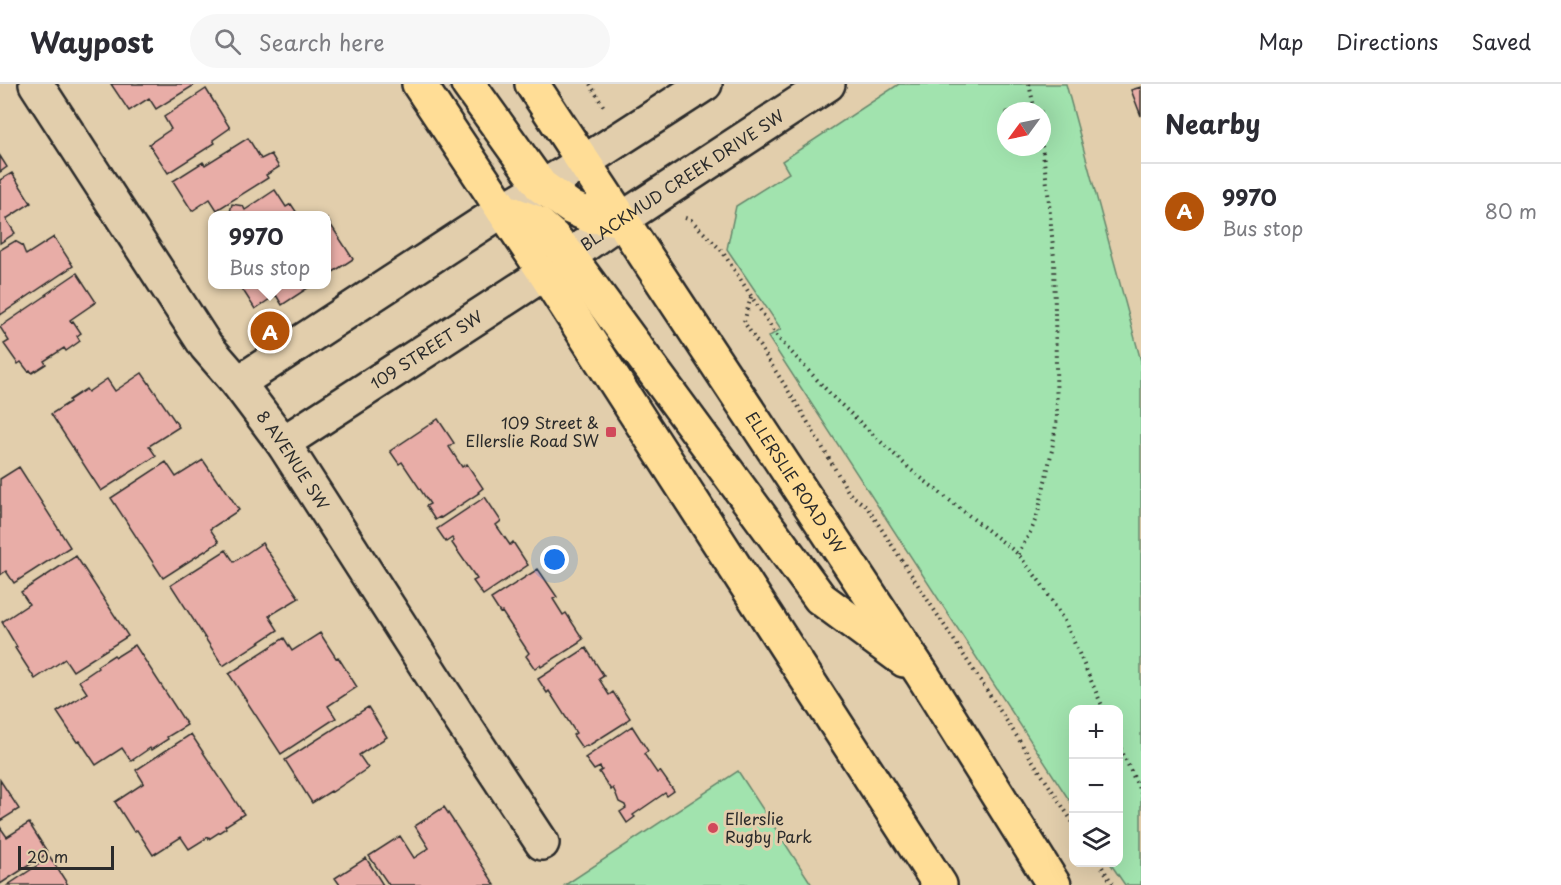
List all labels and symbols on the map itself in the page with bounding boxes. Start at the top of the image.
north arrow [997,102,1051,156]
street label: BLACKMUD CREEK DRIVE SW [575,103,789,256]
street label: 109 STREET SW [365,304,487,395]
pin: A [250,308,290,354]
street label: 8 AVENUE SW [251,405,336,514]
street label: ELLERSLIE ROAD SW [741,406,852,558]
place label: 109 Street & Ellerslie Road SW [466,410,600,452]
marker: 109 Street & Ellerslie Road SW [604,425,618,439]
your location [540,545,569,574]
place label: Ellerslie Rugby Park [725,806,812,848]
marker: Ellerslie Rugby Park [706,821,720,835]
scale bar [18,843,114,870]

